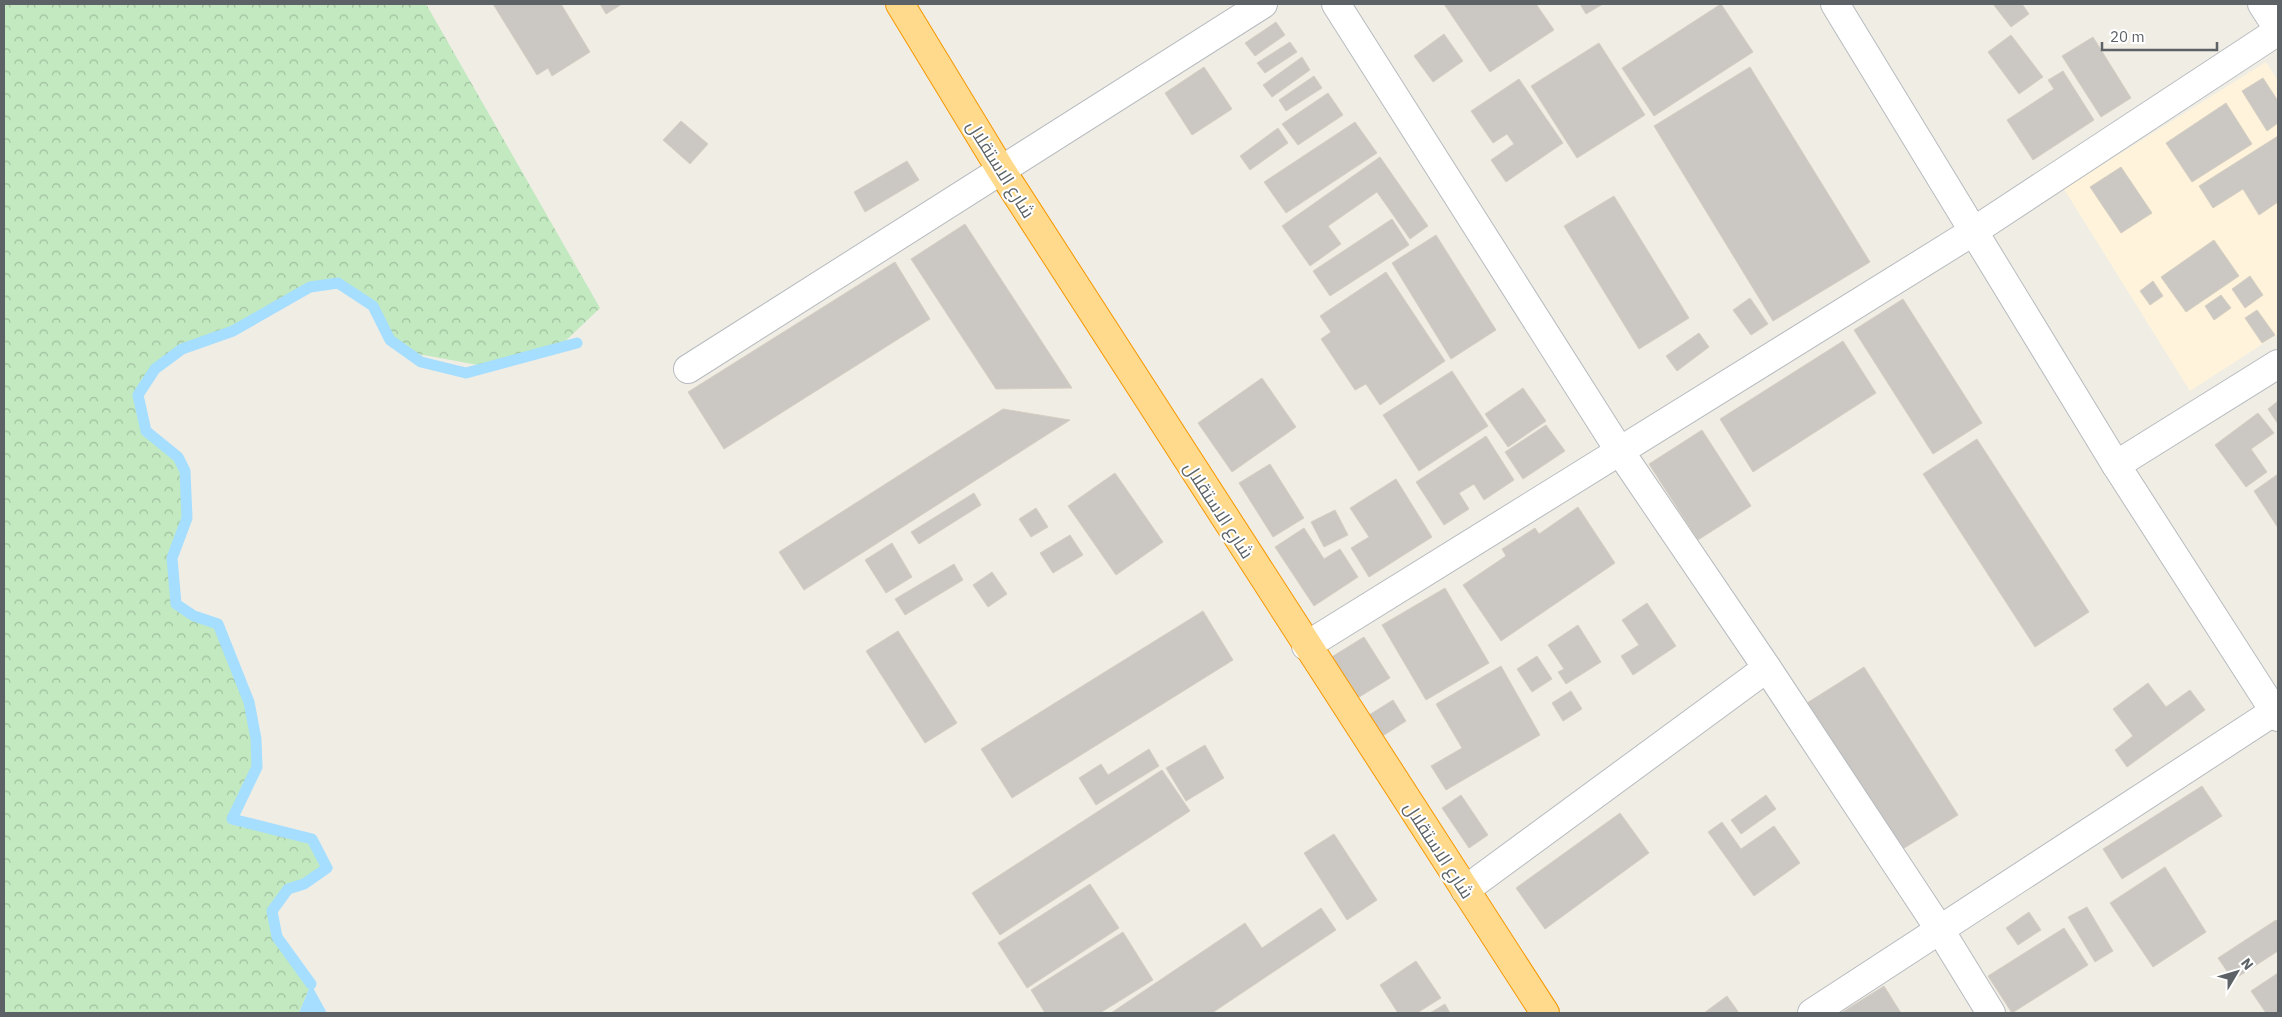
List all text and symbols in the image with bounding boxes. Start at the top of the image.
scale bar [2102,20,2217,52]
text: 20 m [2110,27,2145,46]
street label: شارع الاستقلال [961,116,1040,223]
street label: شارع الاستقلال [1178,457,1259,563]
street label: شارع الاستقلال [1398,797,1479,903]
north arrow [2212,947,2262,997]
text: N [2237,954,2257,974]

